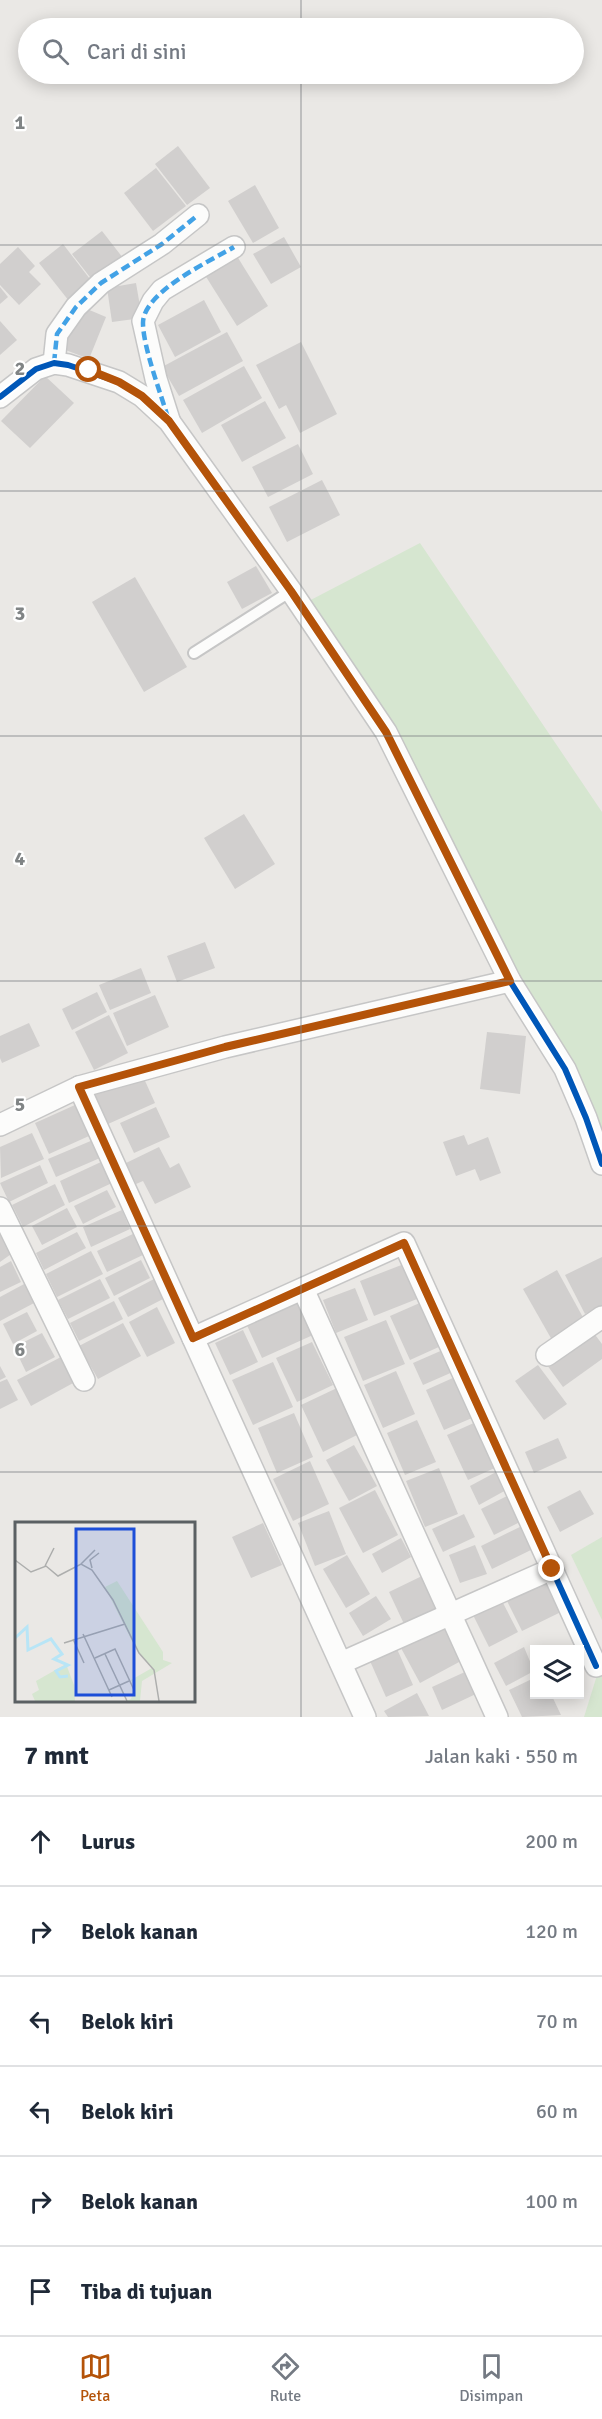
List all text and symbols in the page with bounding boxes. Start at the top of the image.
search box [18,18,584,84]
icon: search [39,35,72,68]
text: Cari di sini [87,38,187,65]
text: 1 [15,110,26,135]
text: 2 [15,356,25,381]
route start [75,356,101,382]
text: 3 [15,601,25,626]
text: 4 [15,846,26,871]
text: 5 [15,1092,25,1117]
text: 6 [15,1337,26,1362]
inset map [15,1522,195,1702]
route end [538,1555,564,1581]
map controls [530,1645,584,1699]
button: layers [530,1645,584,1699]
text: 7 mnt [24,1740,89,1772]
text: Jalan kaki · 550 m [425,1744,578,1769]
icon: ahead [24,1825,57,1858]
text: Lurus [81,1828,135,1855]
text: 200 m [525,1829,578,1854]
icon: right [24,1915,57,1948]
text: Belok kanan [81,1918,198,1945]
text: 120 m [525,1919,578,1944]
icon: left [24,2005,57,2038]
text: Belok kiri [81,2008,174,2035]
text: 70 m [536,2009,578,2034]
icon: left [24,2095,57,2128]
text: Belok kiri [81,2098,174,2125]
text: 60 m [536,2099,578,2124]
icon: right [24,2185,57,2218]
text: Belok kanan [81,2188,198,2215]
text: 100 m [525,2189,578,2214]
icon: arrive [24,2275,57,2308]
text: Tiba di tujuan [81,2278,212,2305]
tab: Peta [79,2350,112,2406]
tab: Rute [269,2350,302,2406]
tab: Disimpan [459,2350,523,2406]

